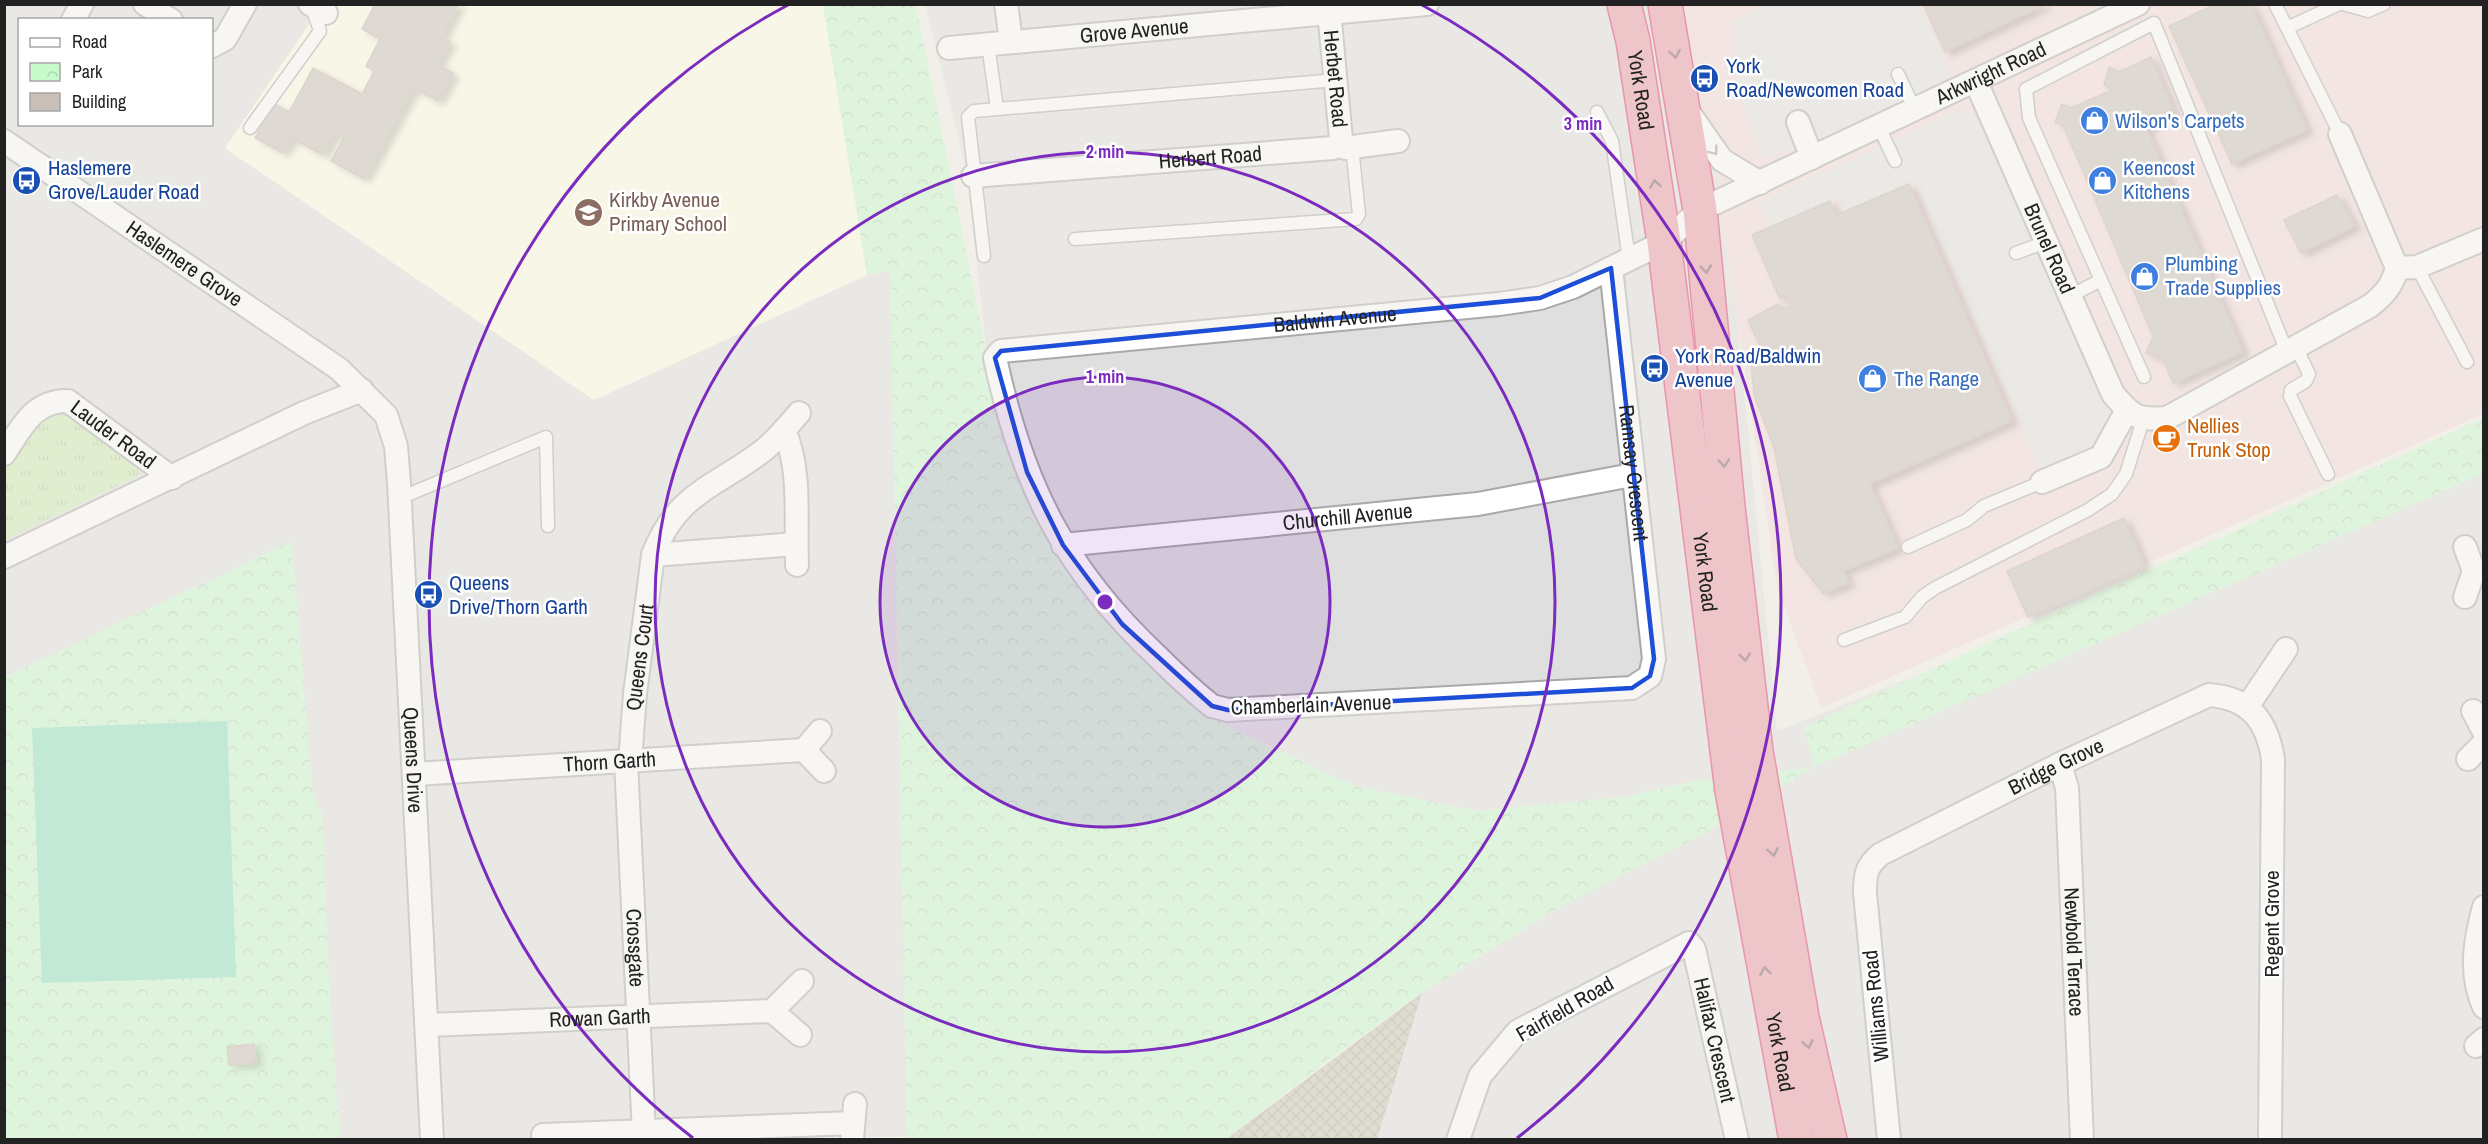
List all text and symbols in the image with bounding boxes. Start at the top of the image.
street label: Grove Avenue [1079,11,1190,50]
legend [18,18,213,126]
text: Road [72,29,107,54]
street label: Herbet Road [1317,29,1355,129]
street label: Arkwright Road [1930,34,2051,112]
street label: York Road [1621,49,1662,132]
one-way arrow [1668,49,1681,59]
place label: York Road/Newcomen Road [1726,51,1904,104]
text: Park [72,59,103,84]
bus stop icon: York Road/Newcomen Road [1689,62,1721,94]
text: Building [72,89,127,114]
shop icon: Wilson's Carpets [2078,105,2110,137]
place label: Wilson's Carpets [2115,106,2245,135]
text: 3 min [1564,111,1602,136]
text: 2 min [1086,139,1124,164]
street label: Herbert Road [1158,139,1263,176]
one-way arrow [1707,144,1718,155]
place label: Haslemere Grove/Lauder Road [48,153,199,206]
place label: Keencost Kitchens [2123,153,2195,206]
bus stop icon: Haslemere Grove/Lauder Road [11,164,43,196]
shop icon: Keencost Kitchens [2086,164,2118,196]
one-way arrow [1650,180,1662,189]
place label: Kirkby Avenue Primary School [609,185,727,238]
school or university icon: Kirkby Avenue Primary School [572,196,604,228]
street label: Brunel Road [2017,199,2082,298]
street label: Haslemere Grove [121,213,248,313]
place label: Plumbing Trade Supplies [2165,249,2281,302]
shop icon: Plumbing Trade Supplies [2128,260,2160,292]
one-way arrow [1699,264,1712,273]
street label: Baldwin Avenue [1272,299,1398,339]
place label: York Road/Baldwin Avenue [1674,341,1821,394]
bus stop icon: York Road/Baldwin Avenue [1638,352,1670,384]
shop icon: The Range [1857,363,1889,395]
text: 1 min [1086,364,1124,389]
place label: The Range [1894,364,1979,393]
street label: Lauder Road [65,393,162,475]
street label: Ramsay Crescent [1612,403,1656,543]
place label: Nellies Trunk Stop [2187,411,2271,464]
cafe icon: Nellies Trunk Stop [2150,422,2182,454]
one-way arrow [1717,458,1730,467]
street label: Churchill Avenue [1281,496,1414,537]
street label: York Road [1686,530,1725,613]
place label: Queens Drive/Thorn Garth [449,568,588,621]
bus stop icon: Queens Drive/Thorn Garth [412,579,444,611]
centre of rings [1095,592,1115,612]
street label: Queens Court [619,602,661,712]
one-way arrow [1738,652,1751,661]
street label: Chamberlain Avenue [1230,687,1392,722]
street label: Queens Drive [396,706,431,814]
street label: Bridge Grove [2003,731,2108,802]
street label: Thorn Garth [562,744,657,779]
one-way arrow [1766,847,1779,857]
street label: Regent Grove [2257,870,2286,978]
street label: Newbold Terrace [2057,887,2092,1017]
street label: Crossgate [619,908,652,988]
street label: Williams Road [1855,949,1896,1063]
one-way arrow [1759,966,1772,976]
street label: Fairfield Road [1511,969,1619,1048]
street label: Halifax Crescent [1687,975,1743,1105]
street label: Rowan Garth [549,1001,651,1034]
street label: York Road [1759,1010,1802,1094]
one-way arrow [1801,1039,1814,1049]

